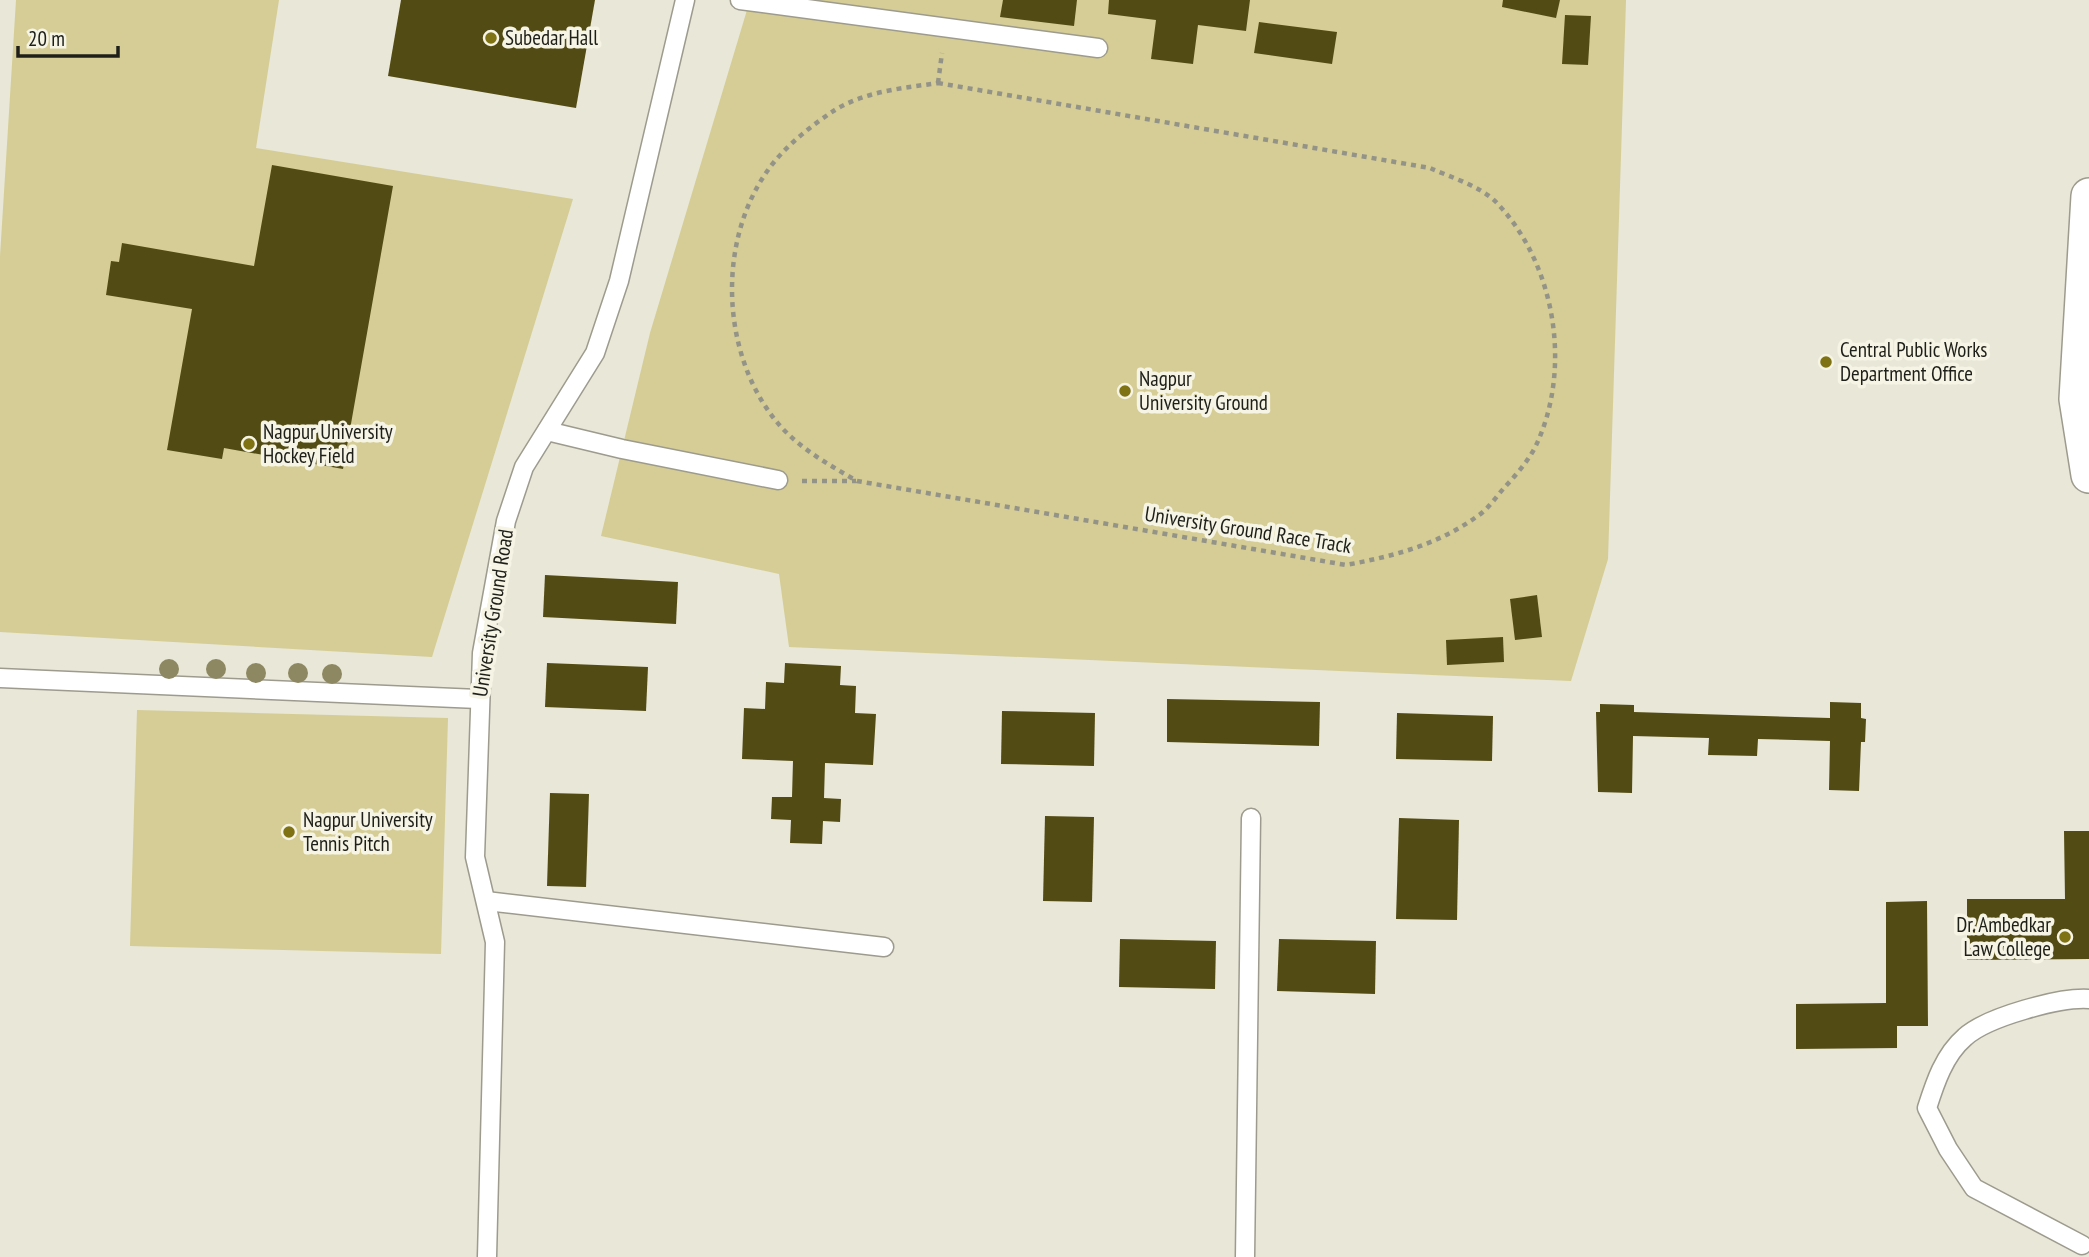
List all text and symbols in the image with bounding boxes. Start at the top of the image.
scale bar [18,14,117,58]
place label: Subedar Hall [505,24,598,51]
text: 20 m [28,25,65,52]
marker: Subedar Hall [483,30,499,46]
place label: Central Public Works Department Office [1840,336,1987,387]
marker: Central Public Works Department Office [1818,354,1834,370]
place label: Nagpur University Ground [1139,365,1268,416]
marker: Nagpur University Ground [1117,383,1133,399]
place label: Nagpur University Hockey Field [263,418,393,469]
marker: Nagpur University Hockey Field [241,436,257,452]
street label: University Ground Race Track [1143,500,1353,559]
street label: University Ground Road [466,527,519,699]
place label: Nagpur University Tennis Pitch [303,806,433,857]
marker: Nagpur University Tennis Pitch [281,824,297,840]
place label: Dr. Ambedkar Law College [1956,911,2051,962]
marker: Dr. Ambedkar Law College [2057,929,2073,945]

